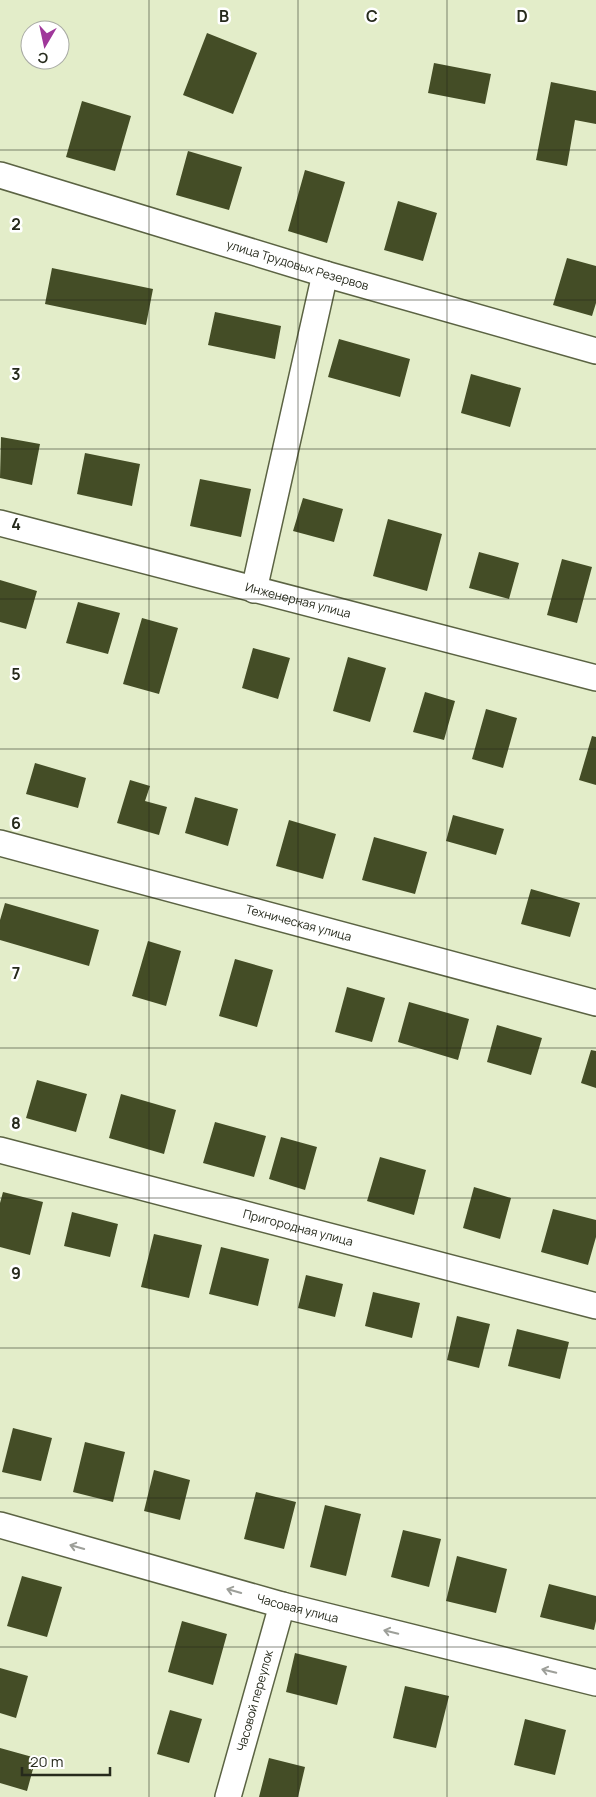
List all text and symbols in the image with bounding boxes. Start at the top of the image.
text: B [219,5,229,27]
text: C [366,5,378,27]
text: D [516,5,528,27]
north arrow [20,20,70,70]
text: С [36,48,49,69]
text: 2 [11,213,21,235]
street label: улица Трудовых Резервов [225,236,371,294]
text: 3 [11,363,21,385]
text: 4 [11,513,21,535]
street label: Инженерная улица [244,578,353,622]
text: 5 [11,663,21,685]
text: 6 [11,812,21,834]
street label: Техническая улица [244,900,353,945]
text: 7 [12,962,20,984]
text: 8 [11,1112,21,1134]
street label: Пригородная улица [241,1205,355,1250]
text: 9 [11,1262,21,1284]
one-way arrow [70,1542,86,1551]
one-way arrow [226,1586,242,1595]
street label: Часовая улица [255,1589,340,1627]
one-way arrow [383,1627,399,1636]
street label: Часовой переулок [232,1647,277,1753]
one-way arrow [541,1666,557,1675]
scale bar [22,1744,110,1776]
text: 20 m [30,1751,63,1772]

